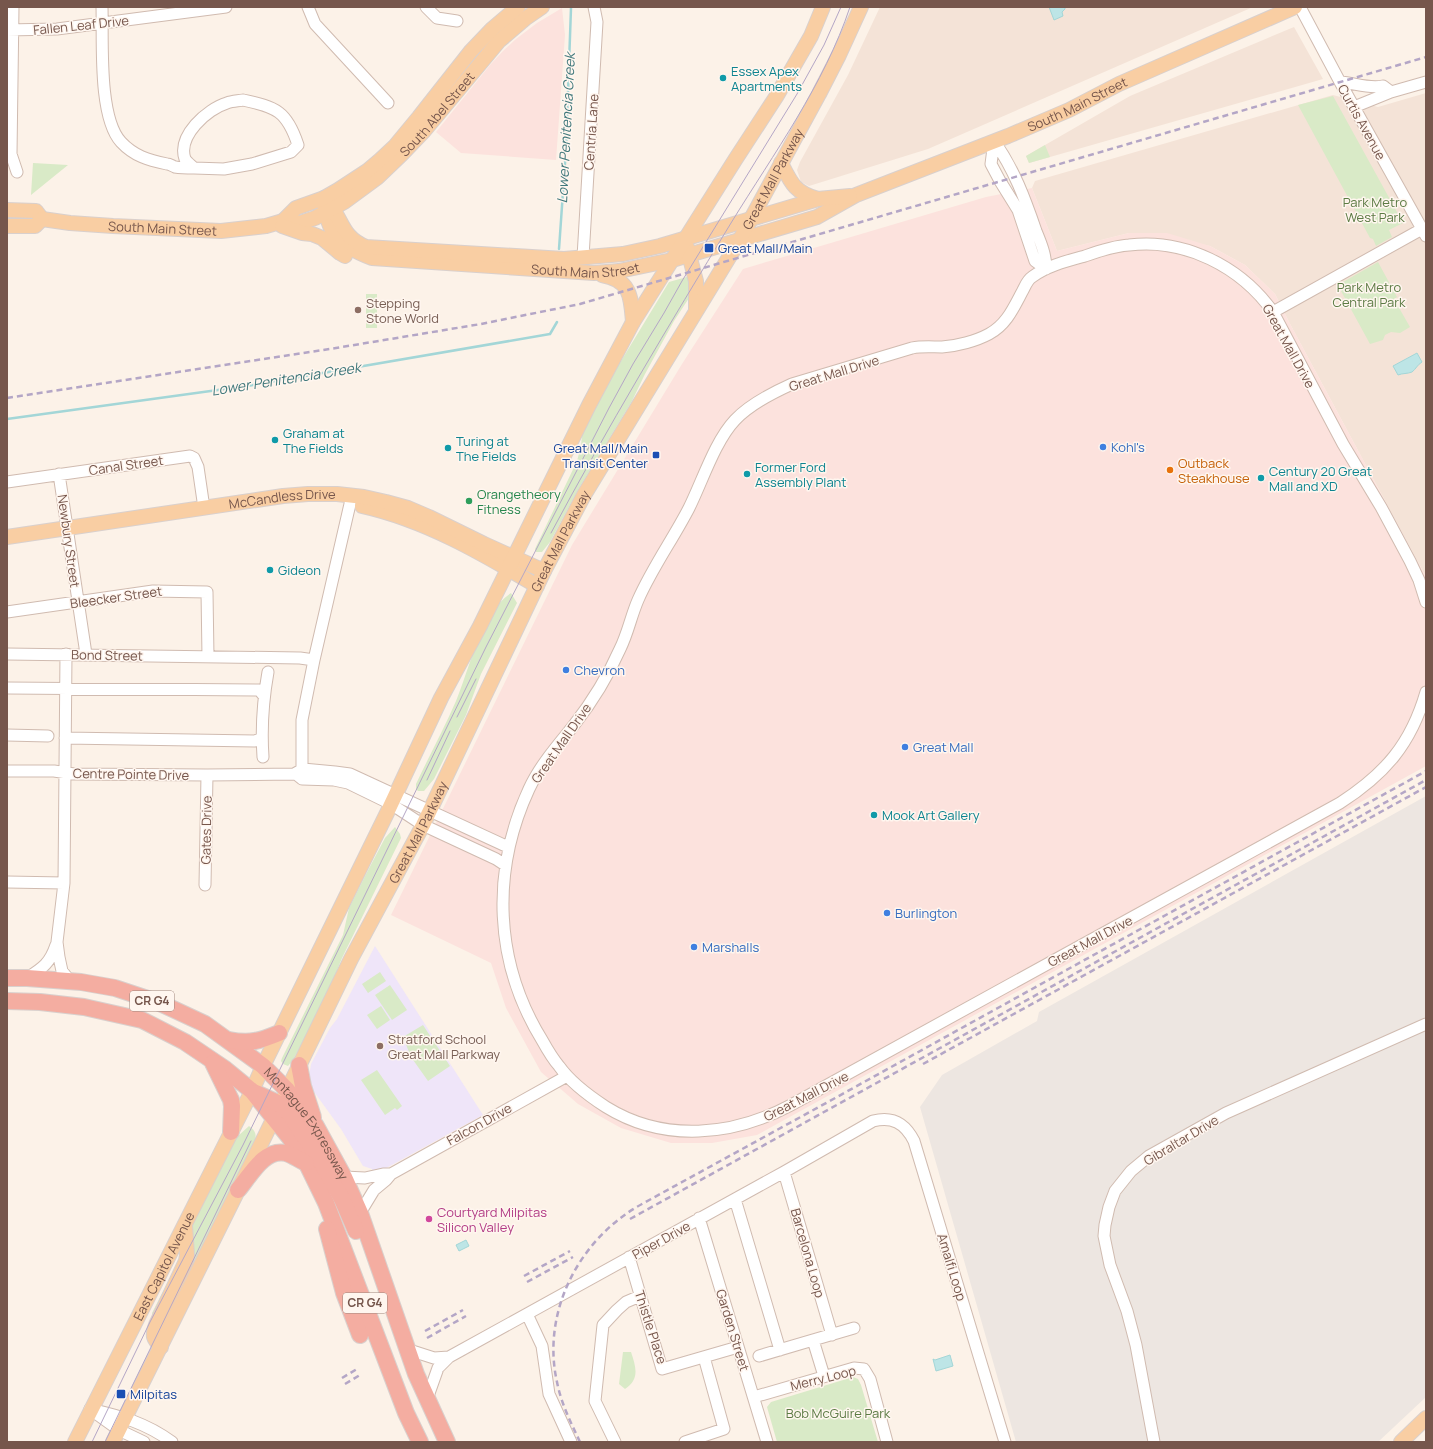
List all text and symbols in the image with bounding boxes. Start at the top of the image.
street label: Fallen Leaf Drive [32,11,130,39]
water label: Lower Penitencia Creek [552,50,579,204]
place label: Essex Apex Apartments [731,62,802,95]
street label: South Abel Street [395,68,479,160]
marker: Essex Apex Apartments [718,73,728,83]
street label: South Main Street [1025,73,1130,136]
street label: Curtis Avenue [1334,81,1390,163]
street label: Centria Lane [579,93,603,171]
street label: Great Mall Parkway [738,125,808,233]
park label: Park Metro West Park [1343,193,1408,226]
street label: South Main Street [108,217,217,240]
place label: Great Mall/Main [718,239,812,257]
marker: Great Mall/Main [703,242,715,254]
street label: South Main Street [531,258,641,282]
park label: Park Metro Central Park [1333,278,1406,311]
place label: Stepping Stone World [366,294,439,327]
street label: Great Mall Drive [1258,301,1320,392]
marker: Stepping Stone World [353,305,363,315]
street label: Great Mall Drive [787,351,882,395]
water label: Lower Penitencia Creek [210,357,364,400]
place label: Graham at The Fields [283,424,345,457]
place label: Turing at The Fields [456,432,517,465]
marker: Graham at The Fields [270,435,280,445]
place label: Kohl's [1111,438,1145,456]
place label: Great Mall/Main Transit Center [554,439,648,472]
marker: Kohl's [1098,442,1108,452]
marker: Turing at The Fields [443,443,453,453]
marker: Great Mall/Main Transit Center [651,450,661,460]
street label: Canal Street [87,451,165,479]
place label: Outback Steakhouse [1178,454,1250,487]
place label: Former Ford Assembly Plant [755,458,847,491]
place label: Century 20 Great Mall and XD [1269,462,1372,495]
marker: Outback Steakhouse [1165,465,1175,475]
marker: Former Ford Assembly Plant [742,469,752,479]
marker: Century 20 Great Mall and XD [1256,473,1266,483]
street label: McCandless Drive [228,485,336,513]
place label: Orangetheory Fitness [477,485,561,518]
street label: Great Mall Parkway [526,486,594,595]
street label: Newbury Street [54,493,84,589]
marker: Orangetheory Fitness [464,496,474,506]
place label: Gideon [278,561,321,579]
marker: Gideon [265,565,275,575]
street label: Bleecker Street [69,582,163,612]
street label: Bond Street [71,645,143,665]
place label: Chevron [574,661,625,679]
marker: Chevron [561,665,571,675]
street label: Great Mall Drive [527,699,595,786]
place label: Great Mall [913,738,973,756]
marker: Great Mall [900,742,910,752]
street label: Centre Pointe Drive [73,764,190,784]
street label: Great Mall Parkway [384,778,452,886]
street label: Gates Drive [196,795,216,865]
place label: Mook Art Gallery [882,806,980,824]
marker: Mook Art Gallery [869,810,879,820]
place label: Burlington [895,904,957,922]
marker: Burlington [882,908,892,918]
street label: Great Mall Drive [1045,911,1136,971]
place label: Marshalls [702,938,759,956]
marker: Marshalls [689,942,699,952]
road number: CR G4 [130,991,174,1011]
place label: Stratford School Great Mall Parkway [388,1030,500,1063]
marker: Stratford School Great Mall Parkway [375,1041,385,1051]
street label: Montague Expressway [260,1063,353,1183]
street label: Great Mall Drive [760,1067,852,1125]
street label: Falcon Drive [443,1098,515,1149]
street label: Gibraltar Drive [1140,1110,1222,1170]
place label: Courtyard Milpitas Silicon Valley [437,1203,547,1236]
street label: Barcelona Loop [787,1206,829,1300]
street label: East Capitol Avenue [129,1208,199,1323]
marker: Courtyard Milpitas Silicon Valley [424,1214,434,1224]
street label: Piper Drive [629,1216,694,1263]
street label: Amalfi Loop [933,1231,971,1303]
street label: Garden Street [712,1287,754,1373]
street label: Thistle Place [631,1288,671,1367]
road number: CR G4 [343,1293,387,1313]
street label: Merry Loop [788,1361,858,1395]
place label: Milpitas [130,1385,177,1403]
marker: Milpitas [115,1388,127,1400]
park label: Bob McGuire Park [786,1404,891,1422]

